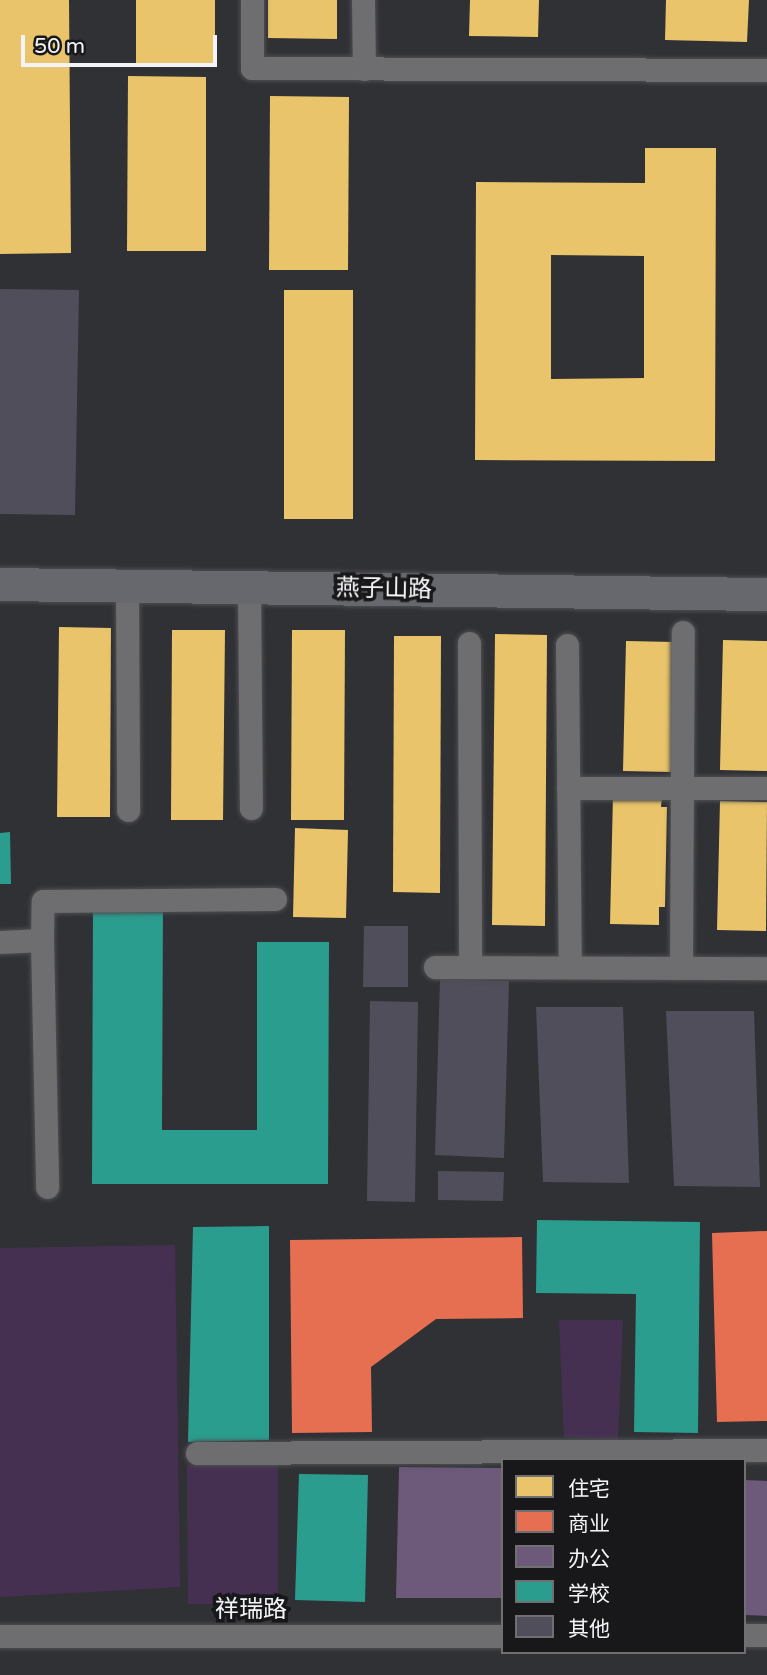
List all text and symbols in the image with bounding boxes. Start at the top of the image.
scale bar [24,21,220,65]
text: 50 m [34,34,85,59]
street label: 燕子山路 [336,574,432,604]
legend [501,1458,746,1654]
text: 住宅 [568,1477,610,1502]
text: 商业 [568,1512,610,1537]
text: 办公 [568,1547,610,1572]
text: 学校 [568,1582,610,1607]
street label: 祥瑞路 [215,1596,287,1624]
text: 其他 [568,1617,610,1642]

